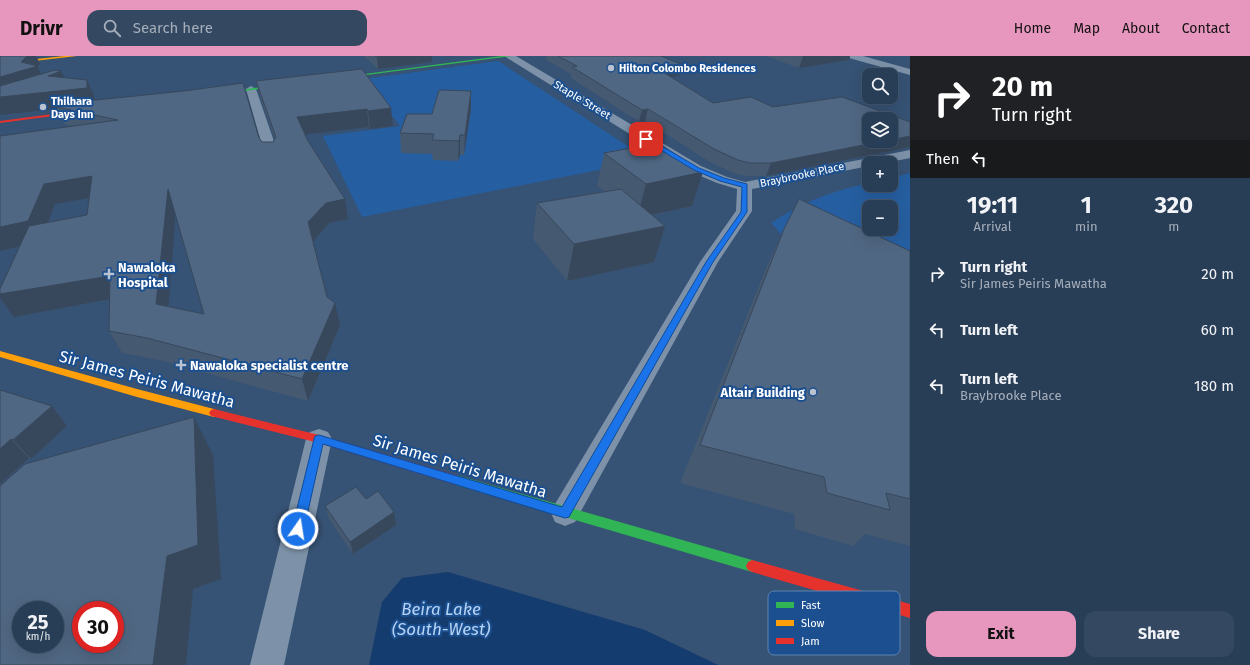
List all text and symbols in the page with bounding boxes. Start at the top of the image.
search box [87,10,367,46]
text: Drivr [20,17,63,40]
icon: search [101,17,123,39]
text: Search here [133,19,213,37]
text: Home [1014,20,1051,37]
text: Map [1073,20,1100,37]
text: About [1122,20,1160,37]
text: Contact [1182,20,1230,37]
place label: Hilton Colombo Residences [619,62,756,75]
marker: Hilton Colombo Residences [606,63,616,73]
map controls [862,68,898,236]
button: search [862,68,898,104]
text: 20 m [992,70,1053,103]
icon: right [926,72,978,124]
street label: Staple Street [551,78,613,122]
place label: Thilhara Days Inn [51,95,93,121]
marker: Thilhara Days Inn [38,102,48,112]
text: Turn right [992,104,1072,126]
button: layers [862,112,898,148]
pin [629,122,663,156]
icon: arrive [635,128,657,150]
icon: left [968,148,990,170]
text: Then [926,150,960,168]
button: + [862,156,898,192]
street label: Braybrooke Place [759,160,845,190]
text: 19:11 [967,191,1018,219]
text: 1 [1081,191,1092,219]
text: 320 [1154,191,1193,219]
button: − [862,200,898,236]
text: Arrival [974,219,1012,234]
text: min [1075,219,1098,234]
text: m [1168,219,1179,234]
text: Turn right [960,258,1027,276]
place label: Nawaloka Hospital [118,260,176,290]
icon: right [926,263,948,285]
text: 20 m [1201,265,1234,283]
marker: Nawaloka Hospital [103,268,115,280]
text: Sir James Peiris Mawatha [960,276,1107,291]
icon: left [926,319,948,341]
text: Turn left [960,321,1018,339]
text: 60 m [1201,321,1234,339]
street label: Sir James Peiris Mawatha [57,346,237,412]
place label: Nawaloka specialist centre [190,358,348,373]
marker: Nawaloka specialist centre [175,359,187,371]
text: Turn left [960,370,1018,388]
icon: left [926,375,948,397]
text: 180 m [1194,377,1234,395]
place label: Altair Building [719,385,806,400]
marker: Altair Building [808,387,818,397]
text: Braybrooke Place [960,388,1062,403]
street label: Sir James Peiris Mawatha [371,430,549,502]
position arrow [277,508,319,550]
legend [768,591,900,655]
water label: Beira Lake (South-West) [392,599,491,640]
text: Fast [801,599,821,612]
speed limit sign: 30 [72,601,124,653]
text: 25 [27,610,49,634]
button: Exit [926,611,1076,657]
button: Share [1084,611,1234,657]
text: Slow [801,617,825,630]
text: km/h [26,631,50,643]
text: Jam [801,635,820,648]

